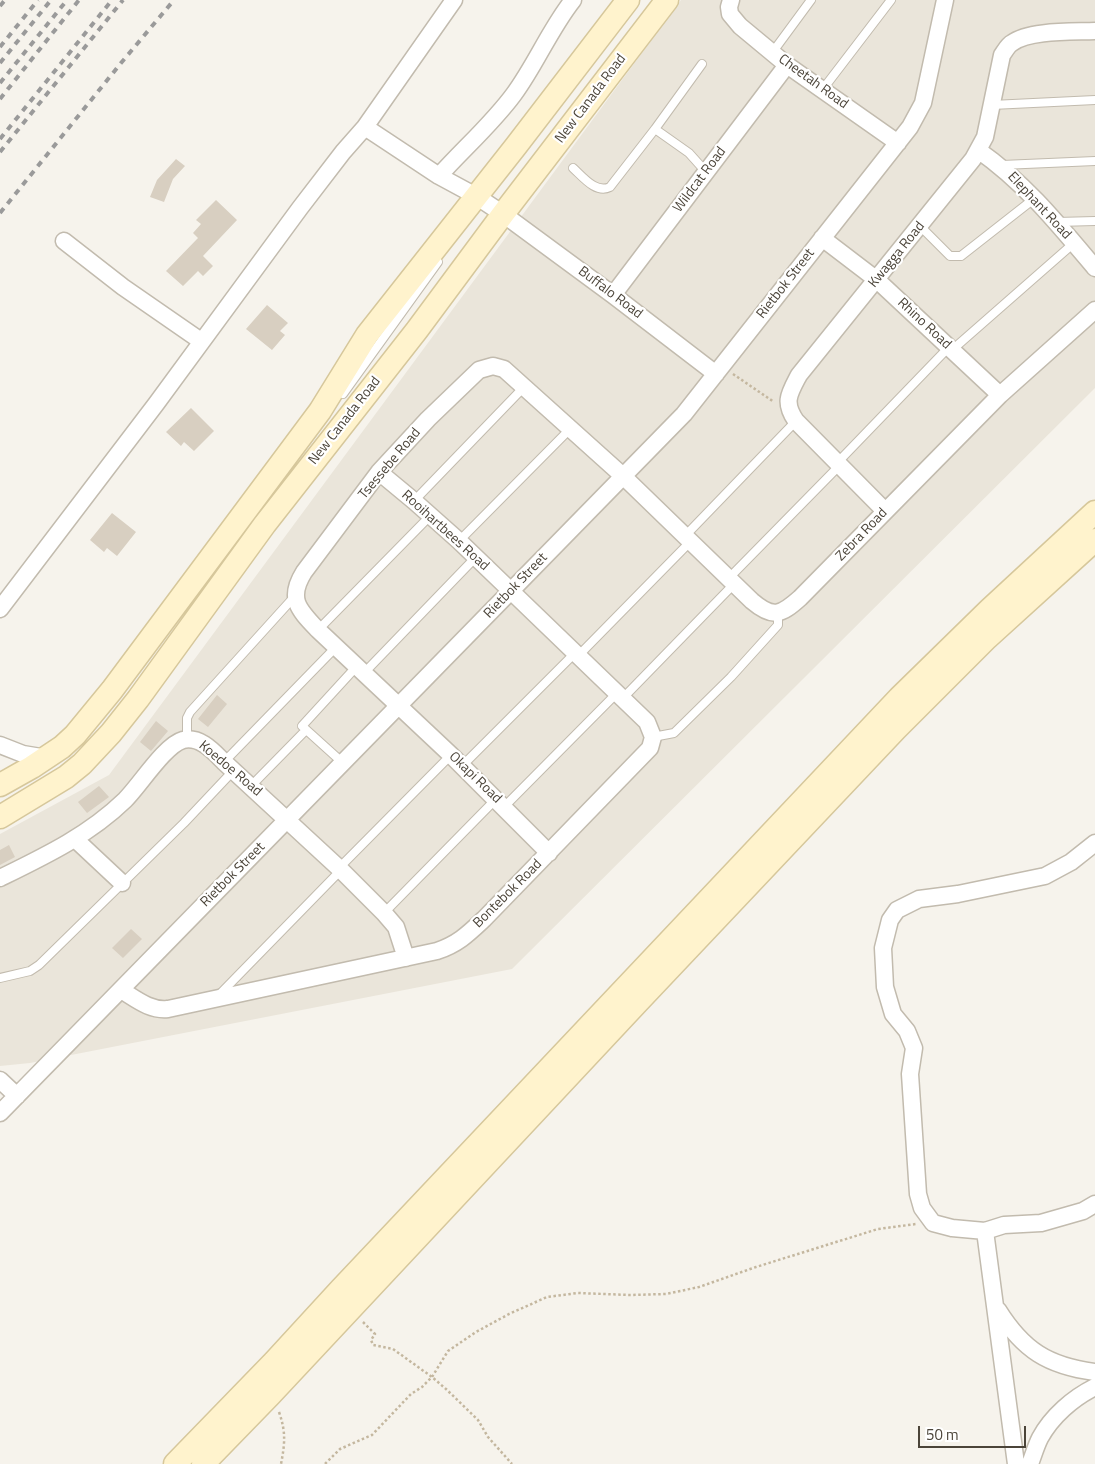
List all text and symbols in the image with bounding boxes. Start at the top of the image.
street label: New Canada Road [552,51,630,147]
street label: Cheetah Road [775,51,851,113]
street label: Wildcat Road [670,144,730,216]
street label: Elephant Road [1004,169,1074,243]
street label: Kwagga Road [865,219,929,291]
street label: Rietbok Street [753,246,819,322]
street label: Buffalo Road [574,263,646,323]
street label: Rhino Road [894,295,954,353]
street label: New Canada Road [305,374,385,468]
street label: Tsessebe Road [355,425,425,503]
street label: Rooihartbees Road [398,487,492,575]
street label: Zebra Road [833,505,891,565]
street label: Rietbok Street [481,550,551,622]
street label: Koedoe Road [195,738,265,800]
street label: Okapi Road [445,749,505,807]
street label: Rietbok Street [197,839,269,911]
street label: Bontebok Road [470,856,546,932]
scale bar [920,1416,1028,1448]
text: 50 m [926,1423,959,1446]

